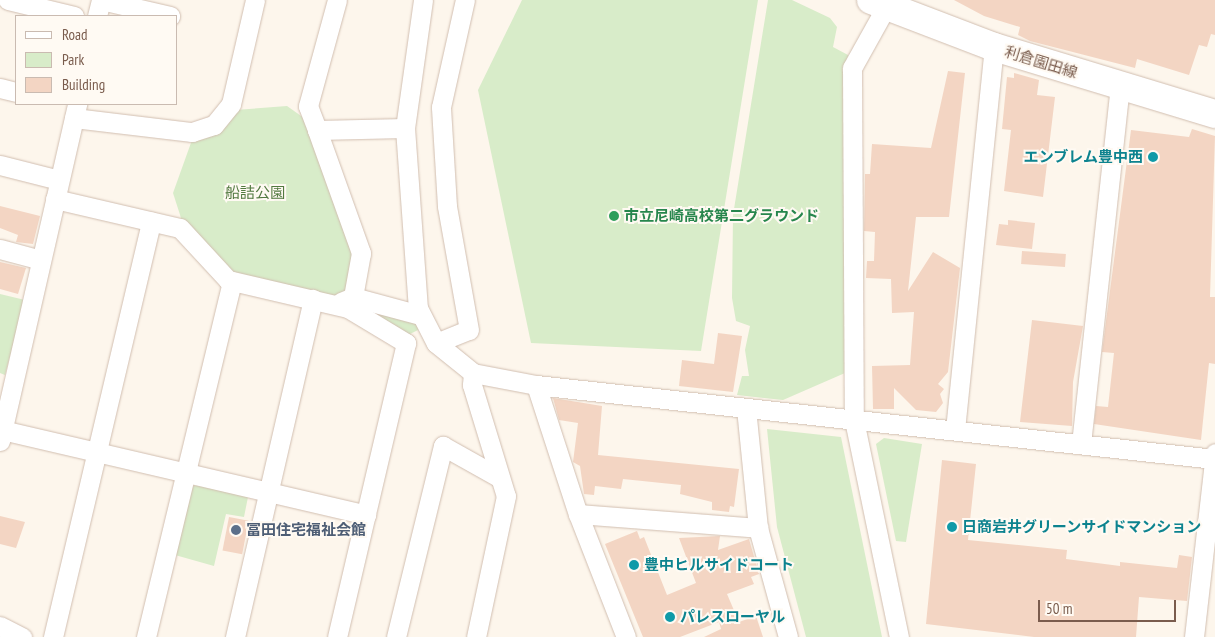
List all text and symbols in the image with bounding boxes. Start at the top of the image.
legend [15,15,178,105]
text: Road [62,25,88,44]
street label: 利倉園田線 [1003,42,1079,82]
text: Park [62,50,84,69]
text: Building [62,75,105,94]
place label: エンブレム豊中西 [1023,148,1143,166]
marker: エンブレム豊中西 [1147,151,1159,163]
park label: 船詰公園 [225,184,285,202]
place label: 市立尼崎高校第二グラウンド [624,207,819,225]
marker: 市立尼崎高校第二グラウンド [608,210,620,222]
place label: 日商岩井グリーンサイドマンション [962,518,1202,536]
place label: 冨田住宅福祉会館 [246,521,366,539]
marker: 日商岩井グリーンサイドマンション [946,521,958,533]
marker: 冨田住宅福祉会館 [230,524,242,536]
place label: 豊中ヒルサイドコート [644,556,794,574]
marker: 豊中ヒルサイドコート [628,559,640,571]
scale bar [1040,590,1178,622]
text: 50 m [1046,599,1072,618]
place label: パレスローヤル [680,608,785,626]
marker: パレスローヤル [664,611,676,623]

